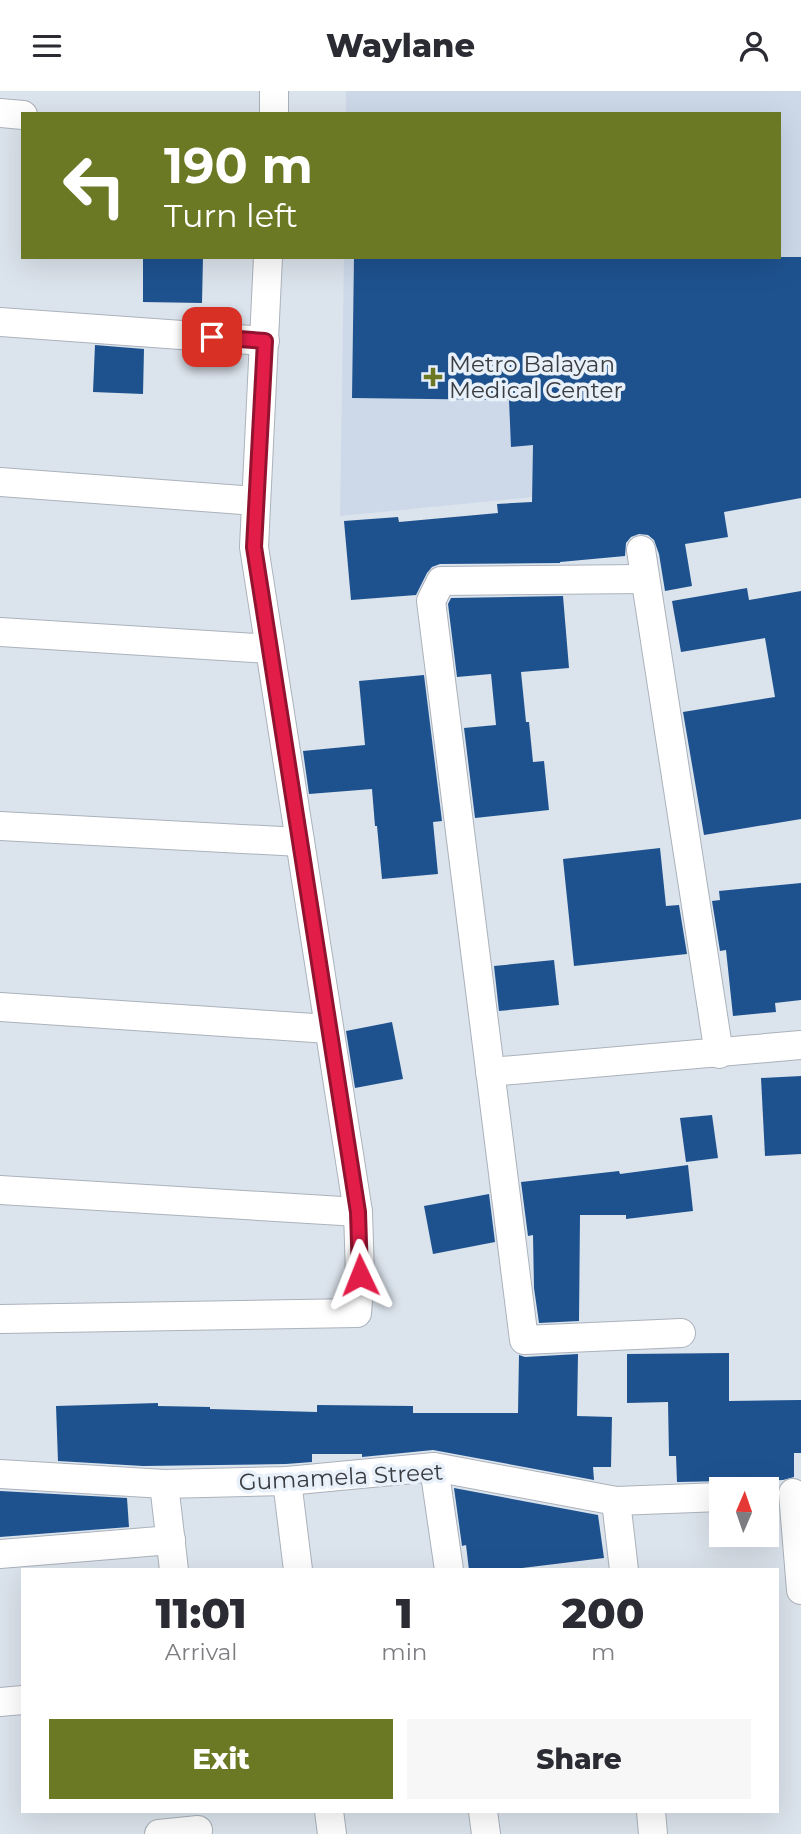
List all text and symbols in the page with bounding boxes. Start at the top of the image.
text: Waylane [326,26,475,65]
icon: menu [28,27,66,65]
icon: person [735,27,773,65]
text: 190 m [164,136,313,195]
icon: left [49,140,140,231]
text: Turn left [164,196,298,235]
pin [182,307,242,367]
icon: arrive [193,318,231,356]
place label: Metro Balayan Medical Center [449,350,623,404]
marker: Metro Balayan Medical Center [423,367,443,387]
position arrow [323,1238,397,1312]
street label: Gumamela Street [238,1458,444,1496]
north arrow [709,1477,779,1547]
map controls [709,1477,779,1547]
text: 11:01 [155,1587,247,1639]
text: 1 [396,1587,413,1639]
text: 200 [562,1587,645,1639]
text: Arrival [165,1638,237,1666]
text: min [381,1638,427,1666]
text: m [591,1638,615,1666]
button: Exit [49,1719,393,1799]
button: Share [407,1719,751,1799]

